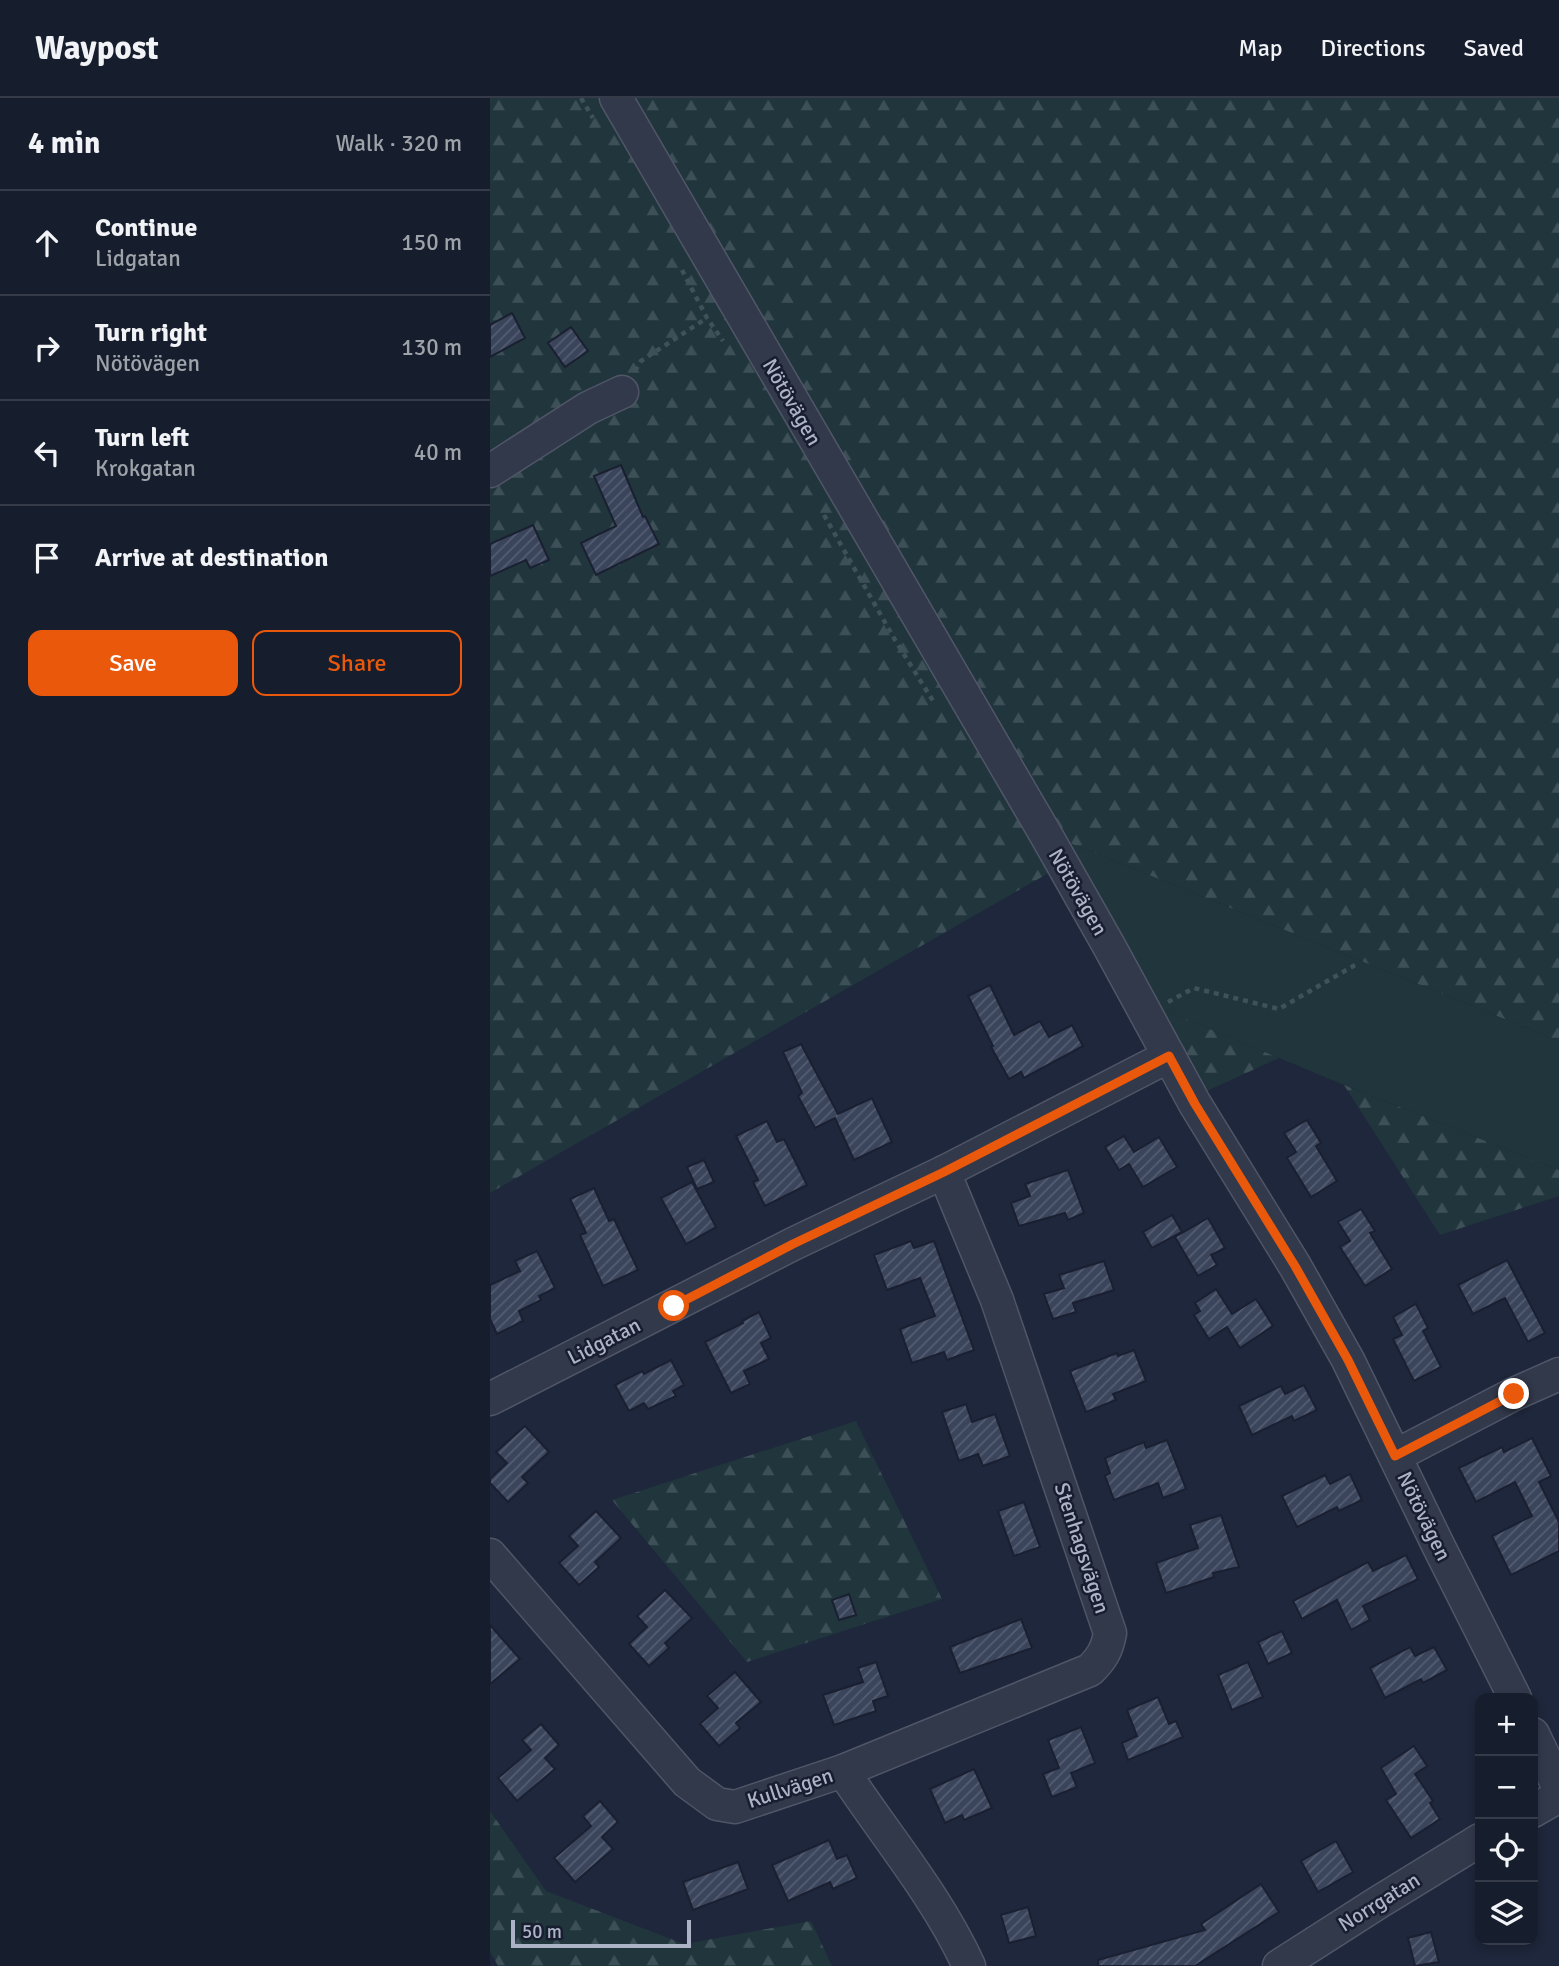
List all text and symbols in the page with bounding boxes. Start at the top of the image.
text: Waypost [35,28,159,69]
text: Map [1238,33,1283,63]
text: Directions [1321,33,1426,63]
text: Saved [1464,33,1524,63]
text: 4 min [28,125,100,162]
text: Walk · 320 m [336,129,462,158]
text: Continue [95,212,197,244]
icon: ahead [28,224,66,262]
text: 150 m [401,228,462,257]
text: Lidgatan [95,244,181,273]
text: Turn right [95,317,207,349]
icon: right [28,329,66,367]
text: 130 m [401,333,462,362]
text: Nötövägen [95,349,200,378]
street label: Nötövägen [757,354,827,450]
text: Turn left [95,422,189,454]
icon: left [28,434,66,472]
text: 40 m [414,438,462,467]
text: Krokgatan [95,454,196,483]
icon: arrive [28,539,66,577]
text: Arrive at destination [95,542,328,574]
button: Save [28,630,238,696]
button: Share [252,630,462,696]
street label: Nötövägen [1043,844,1113,940]
route start [658,1290,689,1321]
street label: Lidgatan [563,1312,645,1370]
route end [1498,1378,1529,1409]
street label: Nötövägen [1391,1467,1457,1565]
street label: Stenhagsvägen [1049,1479,1115,1617]
map controls [1475,1693,1538,1945]
button: + [1475,1693,1538,1756]
button: − [1475,1756,1538,1819]
street label: Kullvägen [744,1762,836,1814]
button: locate [1475,1819,1538,1882]
street label: Norrgatan [1333,1867,1425,1937]
button: layers [1475,1882,1538,1945]
scale bar [511,1917,691,1949]
text: 50 m [522,1920,562,1944]

